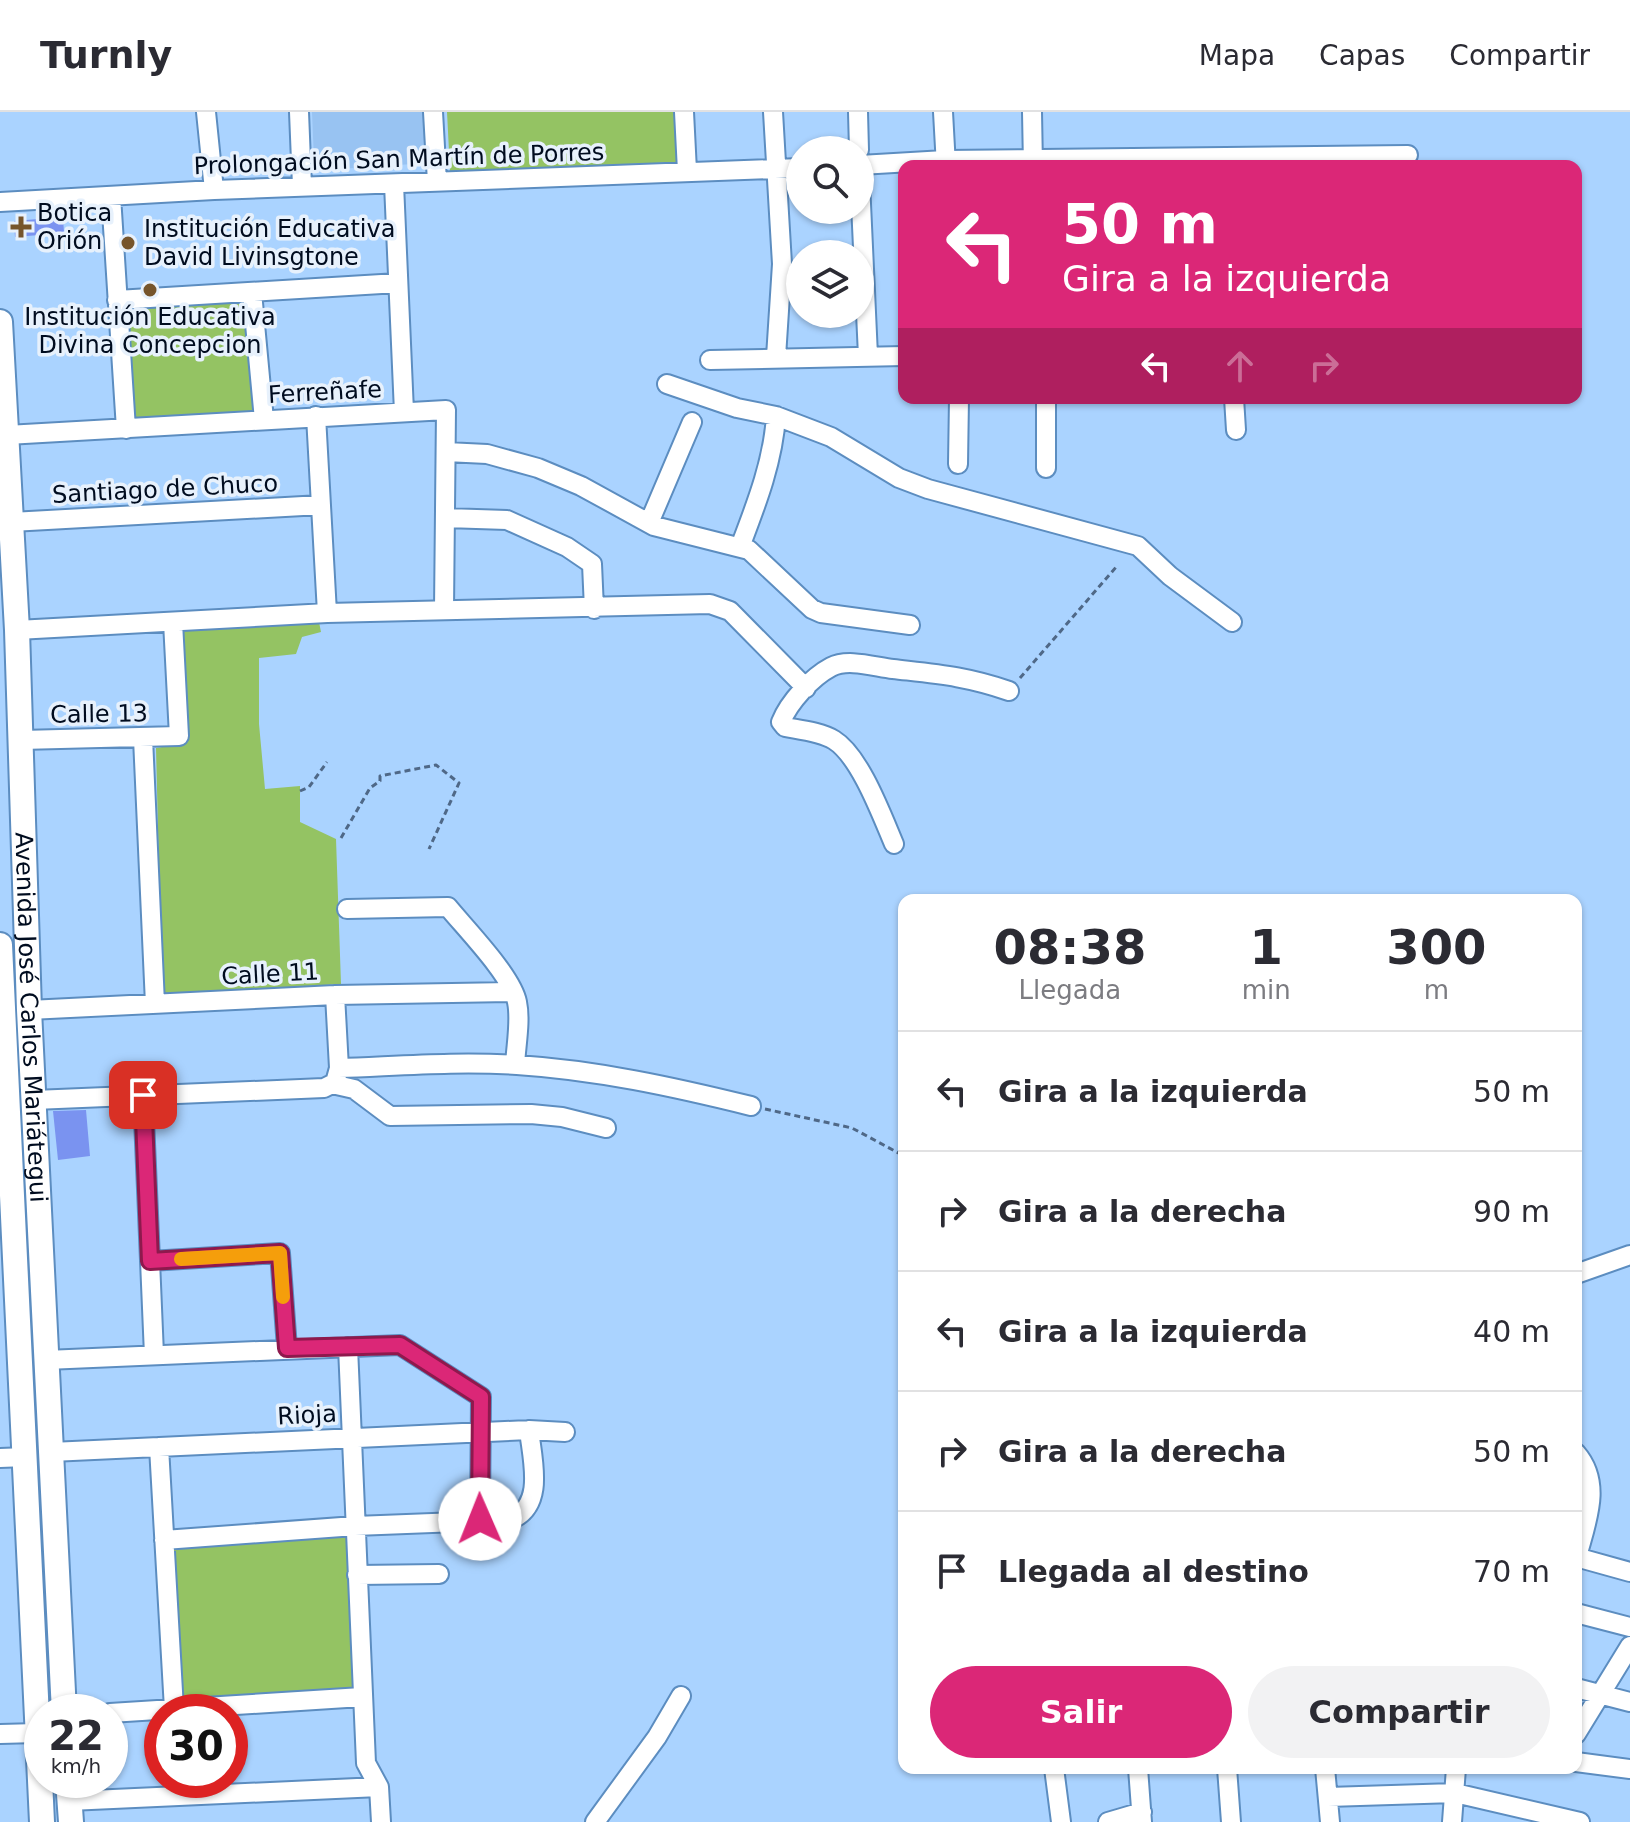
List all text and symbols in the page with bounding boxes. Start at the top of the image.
text: Turnly [40,33,172,77]
text: Mapa [1199,39,1275,72]
text: Capas [1319,39,1405,72]
text: Compartir [1449,39,1590,72]
map controls [786,136,874,328]
button: search [786,136,874,224]
street label: Prolongación San Martín de Porres [193,138,605,180]
text: 50 m [1062,191,1218,256]
icon: left [930,192,1034,296]
place label: Botica Orión [37,199,112,255]
place label: Institución Educativa David Livinsgtone [144,215,395,271]
marker: Botica Orión [12,218,30,236]
marker: Institución Educativa David Livinsgtone [119,234,137,252]
button: layers [786,240,874,328]
text: Gira a la izquierda [1062,258,1391,299]
marker: Institución Educativa Divina Concepcion [141,281,159,299]
place label: Institución Educativa Divina Concepcion [24,303,276,359]
icon: left [1134,344,1178,388]
icon: ahead [1218,344,1262,388]
icon: right [1302,344,1346,388]
street label: Ferreñafe [267,375,383,409]
street label: Santiago de Chuco [51,469,279,509]
street label: Calle 13 [50,699,148,729]
street label: Avenida José Carlos Mariátegui [9,831,53,1203]
text: 08:38 [993,919,1146,975]
text: 1 [1250,919,1283,975]
text: 300 [1386,919,1486,975]
street label: Calle 11 [220,957,320,991]
text: Llegada [1019,975,1121,1005]
text: min [1242,975,1291,1005]
text: m [1424,975,1449,1005]
pin [109,1061,177,1129]
icon: left [930,1069,974,1113]
icon: arrive [121,1073,165,1117]
text: Gira a la izquierda [998,1074,1308,1109]
text: 50 m [1473,1074,1550,1109]
icon: right [930,1189,974,1233]
text: Gira a la derecha [998,1194,1286,1229]
text: 90 m [1473,1194,1550,1229]
icon: left [930,1309,974,1353]
text: Gira a la izquierda [998,1314,1308,1349]
text: 40 m [1473,1314,1550,1349]
street label: Rioja [277,1399,337,1431]
icon: right [930,1429,974,1473]
text: Gira a la derecha [998,1434,1286,1469]
text: 50 m [1473,1434,1550,1469]
position arrow [438,1477,522,1561]
icon: arrive [930,1549,974,1593]
text: Llegada al destino [998,1554,1309,1589]
text: 70 m [1473,1554,1550,1589]
button: Salir [930,1666,1232,1758]
button: Compartir [1248,1666,1550,1758]
speed limit sign: 30 [144,1694,248,1798]
text: 22 [48,1713,104,1759]
text: km/h [51,1754,101,1778]

